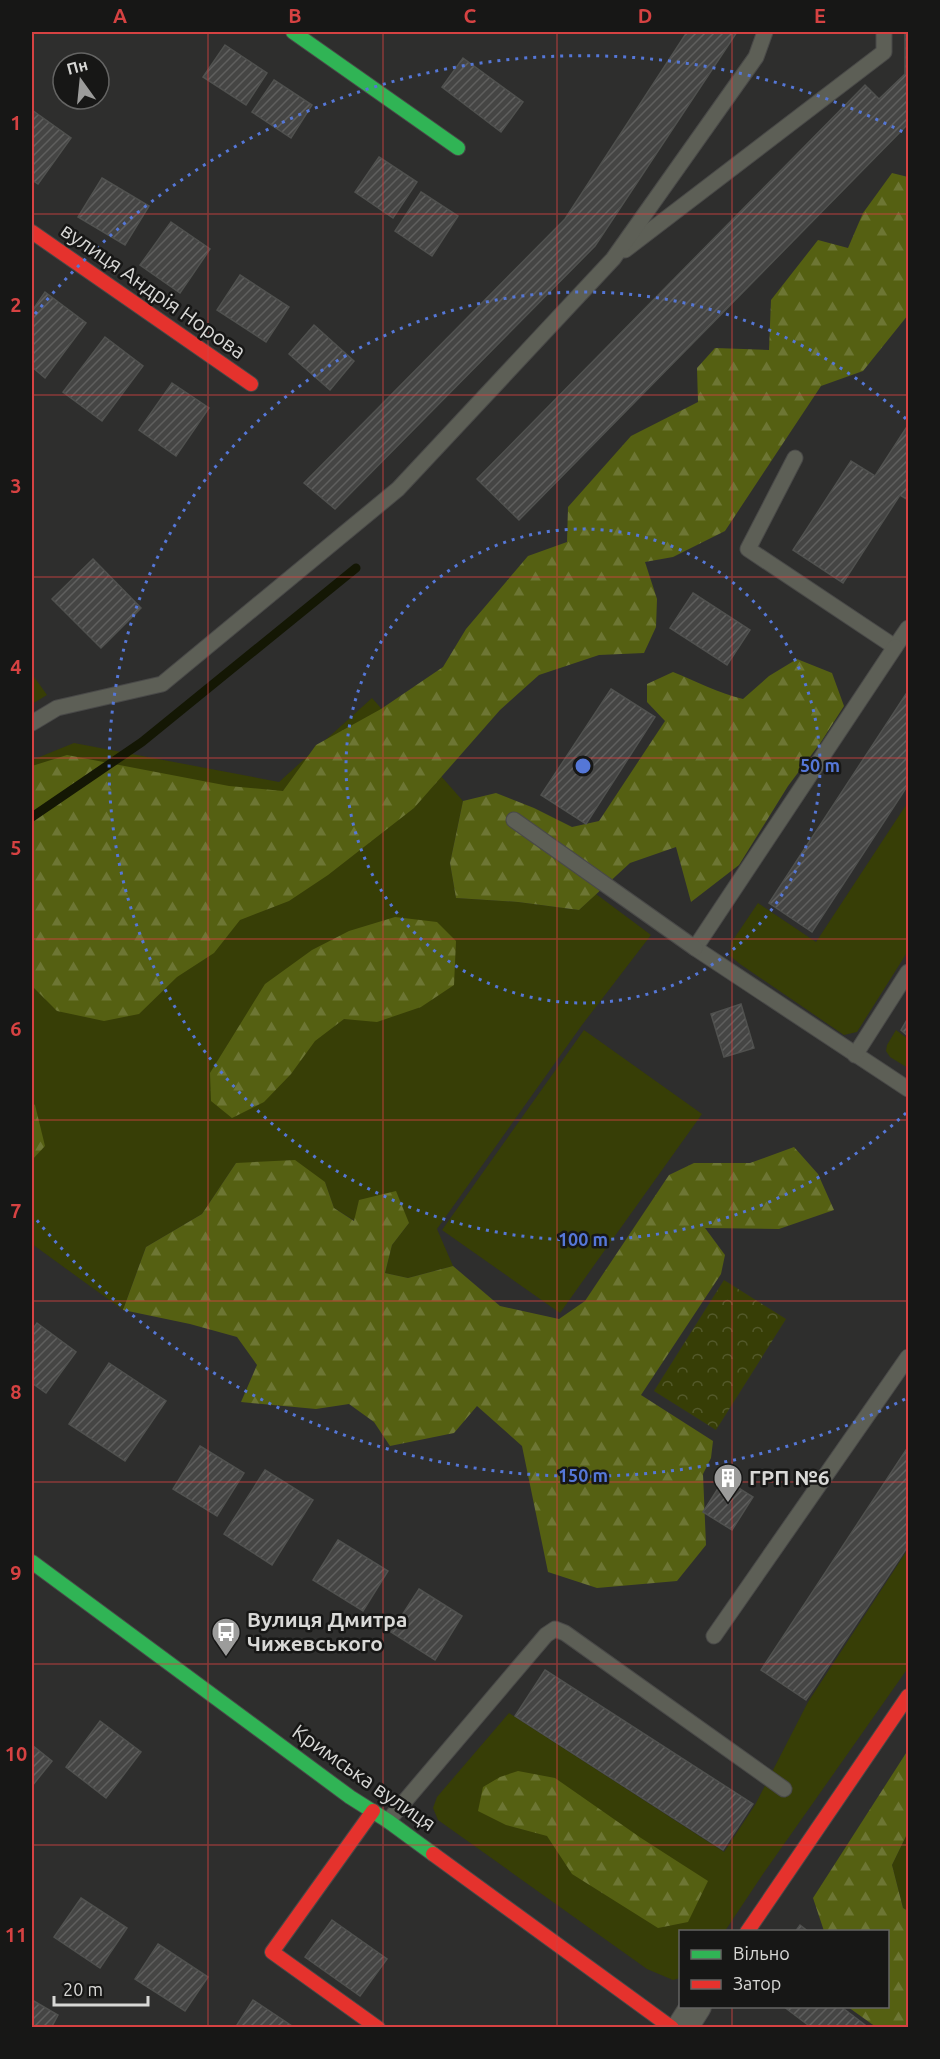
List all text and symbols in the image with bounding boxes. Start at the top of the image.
text: A [113,4,127,27]
text: B [288,4,302,27]
text: C [464,4,477,27]
text: D [638,4,652,27]
text: E [814,4,826,27]
north arrow [51,51,111,111]
text: Пн [65,55,90,78]
text: 1 [10,111,22,134]
street label: вулиця Андрія Норова [57,217,251,363]
text: 2 [10,293,22,316]
text: 3 [10,474,22,497]
text: 4 [10,655,22,678]
text: 50 m [800,755,840,775]
centre of rings [573,756,593,776]
text: 5 [10,836,22,859]
text: 6 [10,1017,22,1040]
text: 7 [10,1199,22,1222]
text: 100 m [558,1229,608,1249]
text: 8 [10,1380,22,1403]
building icon: ГРП №6 [712,1462,744,1504]
text: 150 m [558,1465,608,1485]
place label: ГРП №6 [749,1465,830,1489]
text: 9 [10,1561,22,1584]
place label: Вулиця Дмитра Чижевського [247,1607,407,1655]
bus stop icon: Вулиця Дмитра Чижевського [210,1616,242,1658]
street label: Кримська вулиця [288,1719,441,1836]
text: 10 [5,1742,27,1765]
text: 11 [5,1923,27,1946]
legend [679,1930,889,2008]
text: Вільно [733,1943,790,1963]
scale bar [54,1969,148,2007]
text: Затор [733,1973,781,1993]
text: 20 m [63,1979,103,1999]

